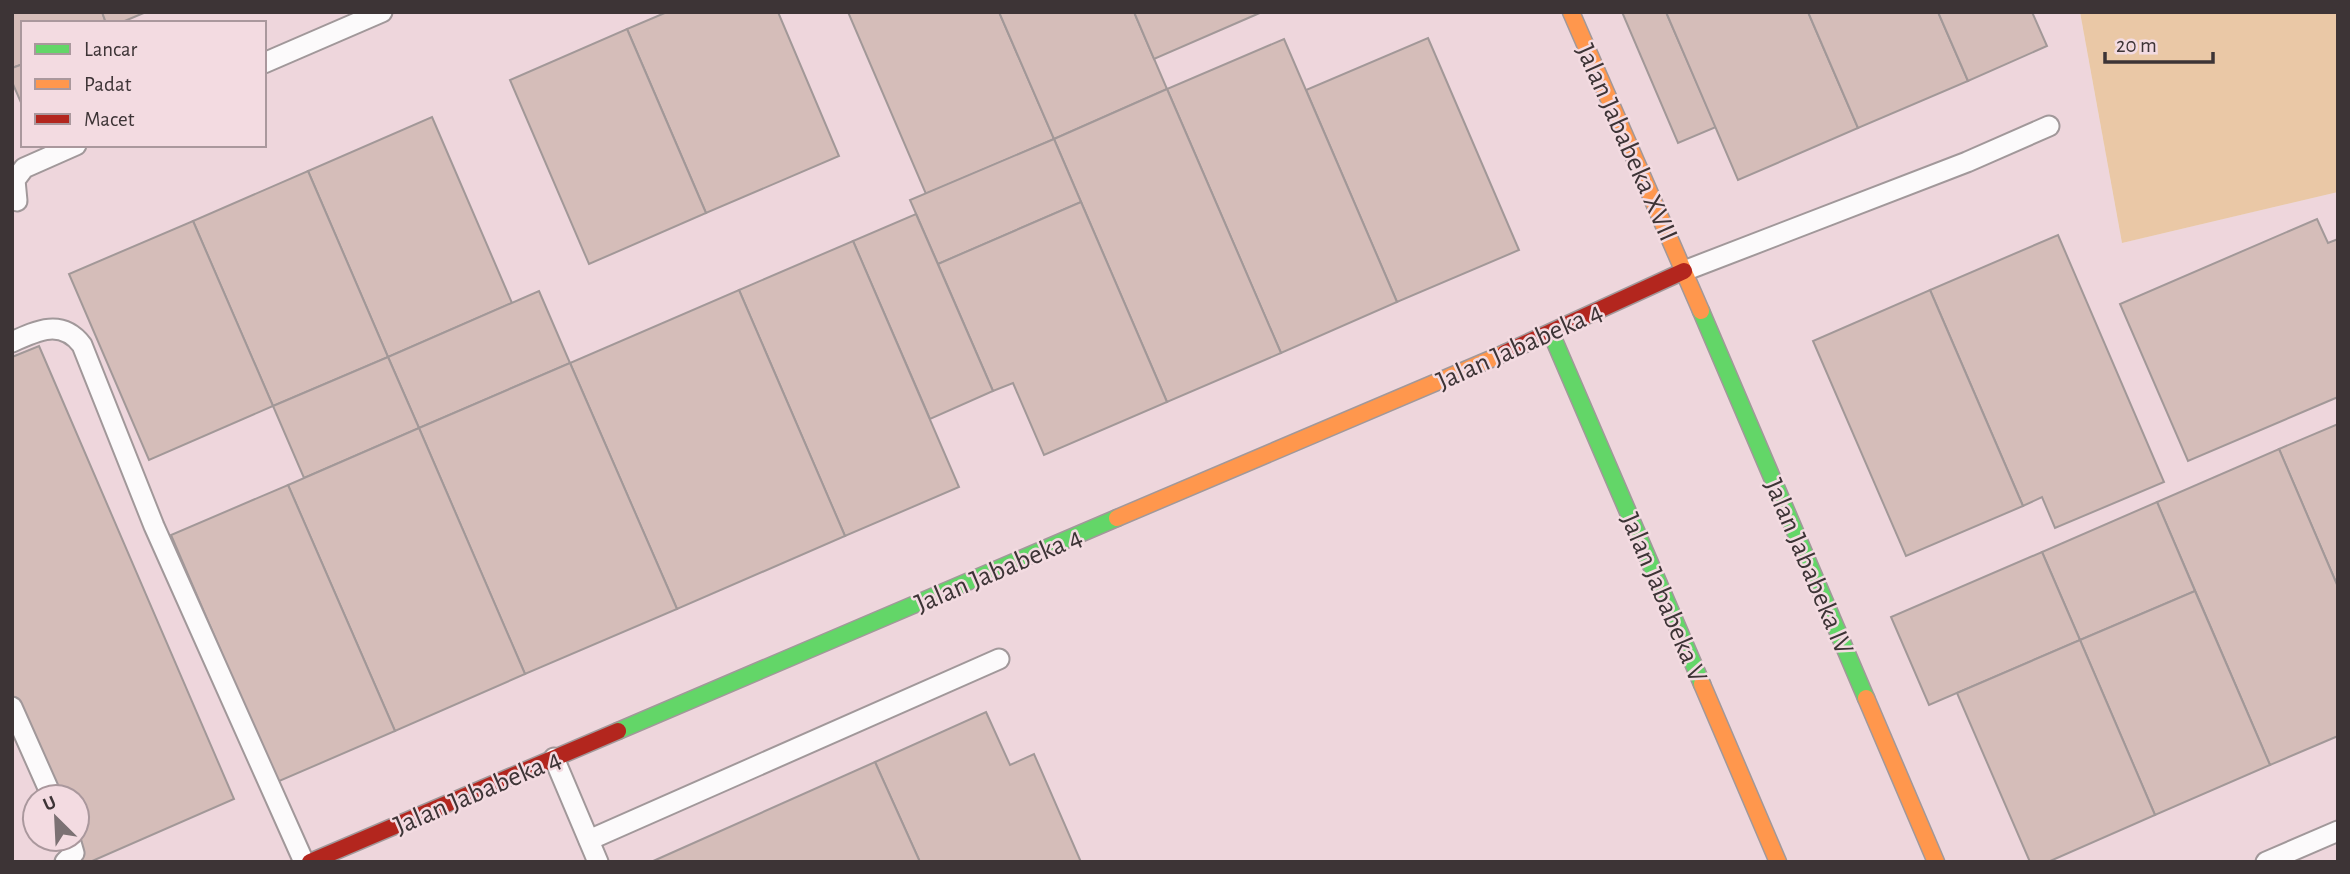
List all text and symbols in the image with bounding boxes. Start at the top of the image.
legend [21,21,266,147]
scale bar [2105,21,2214,65]
text: 20 m [2116,35,2157,56]
text: Lancar [84,39,137,60]
street label: Jalan Jababeka XVII [1570,40,1682,246]
text: Padat [84,74,132,95]
text: Macet [84,109,135,130]
street label: Jalan Jababeka 4 [1433,298,1607,396]
street label: Jalan Jababeka IV [1759,475,1858,659]
street label: Jalan Jababeka V [1615,509,1711,687]
street label: Jalan Jababeka 4 [911,523,1086,619]
street label: Jalan Jababeka 4 [390,745,565,841]
north arrow [21,783,91,853]
text: U [40,793,59,815]

